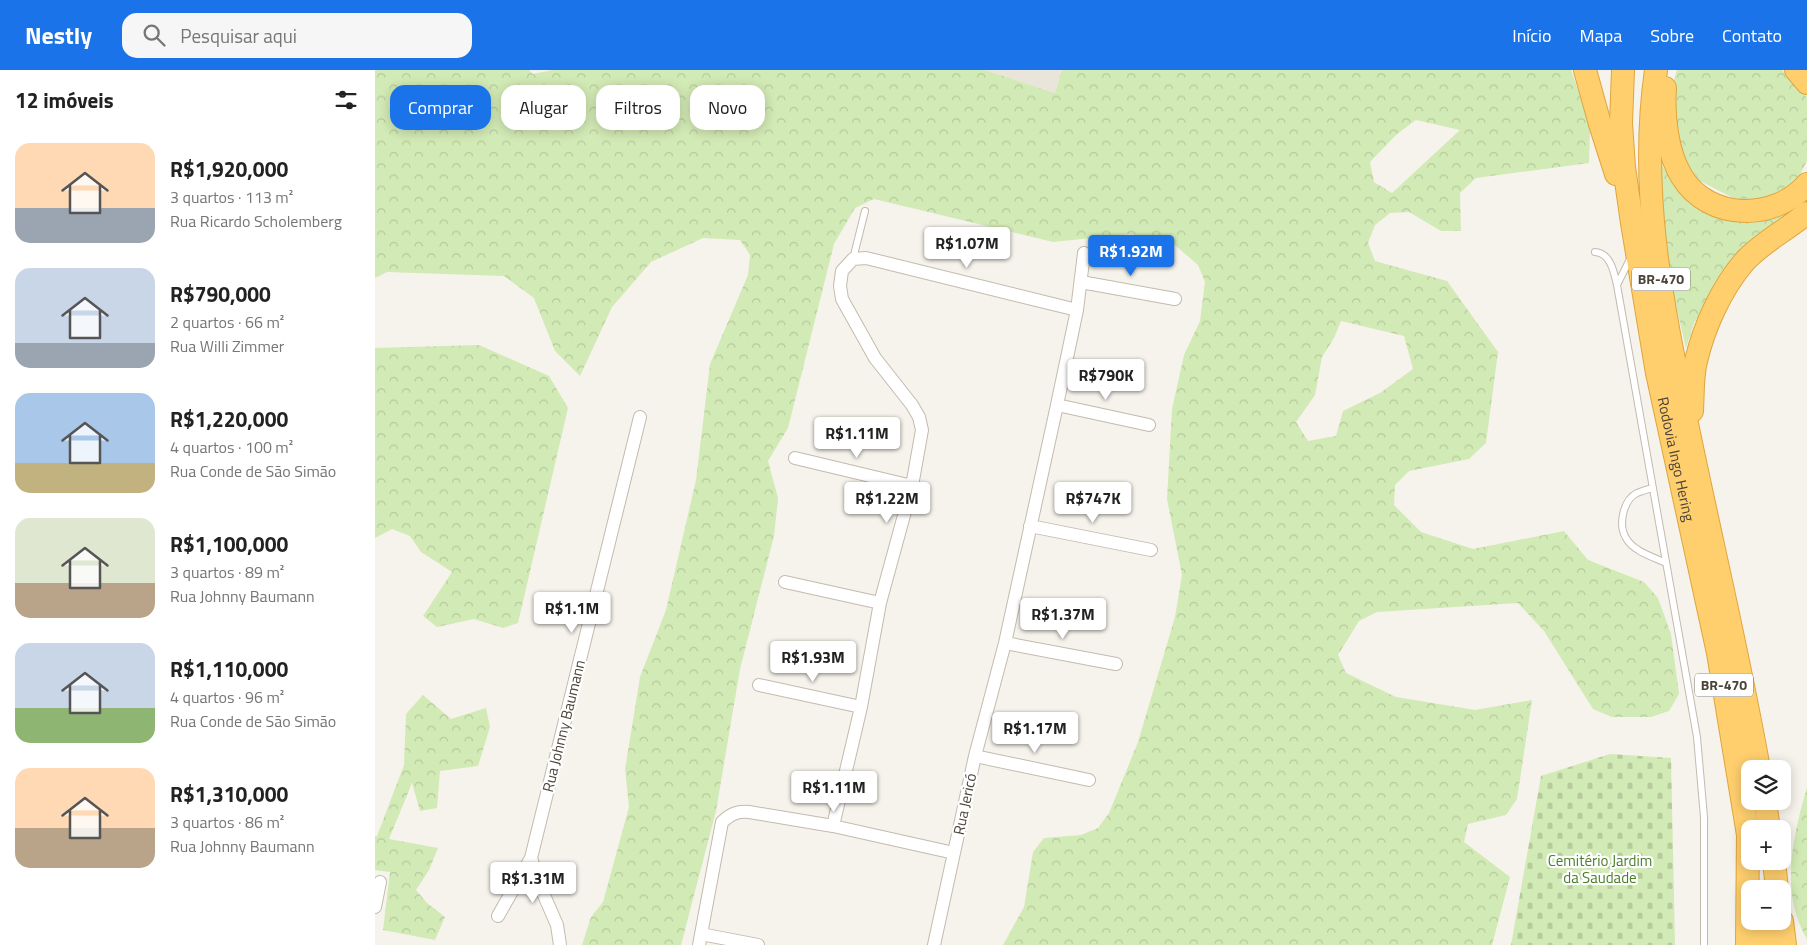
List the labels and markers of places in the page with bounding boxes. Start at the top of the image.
pin: R$1.07M [921,226,1013,269]
pin: R$1.92M [1085,234,1177,277]
pin: R$790K [1065,358,1147,401]
pin: R$1.11M [811,416,903,459]
pin: R$1.22M [841,482,933,524]
pin: R$747K [1052,482,1134,524]
pin: R$1.1M [531,592,613,634]
pin: R$1.37M [1017,598,1109,640]
pin: R$1.93M [767,640,859,683]
pin: R$1.17M [989,712,1081,754]
pin: R$1.11M [788,770,880,813]
pin: R$1.31M [487,862,579,904]

